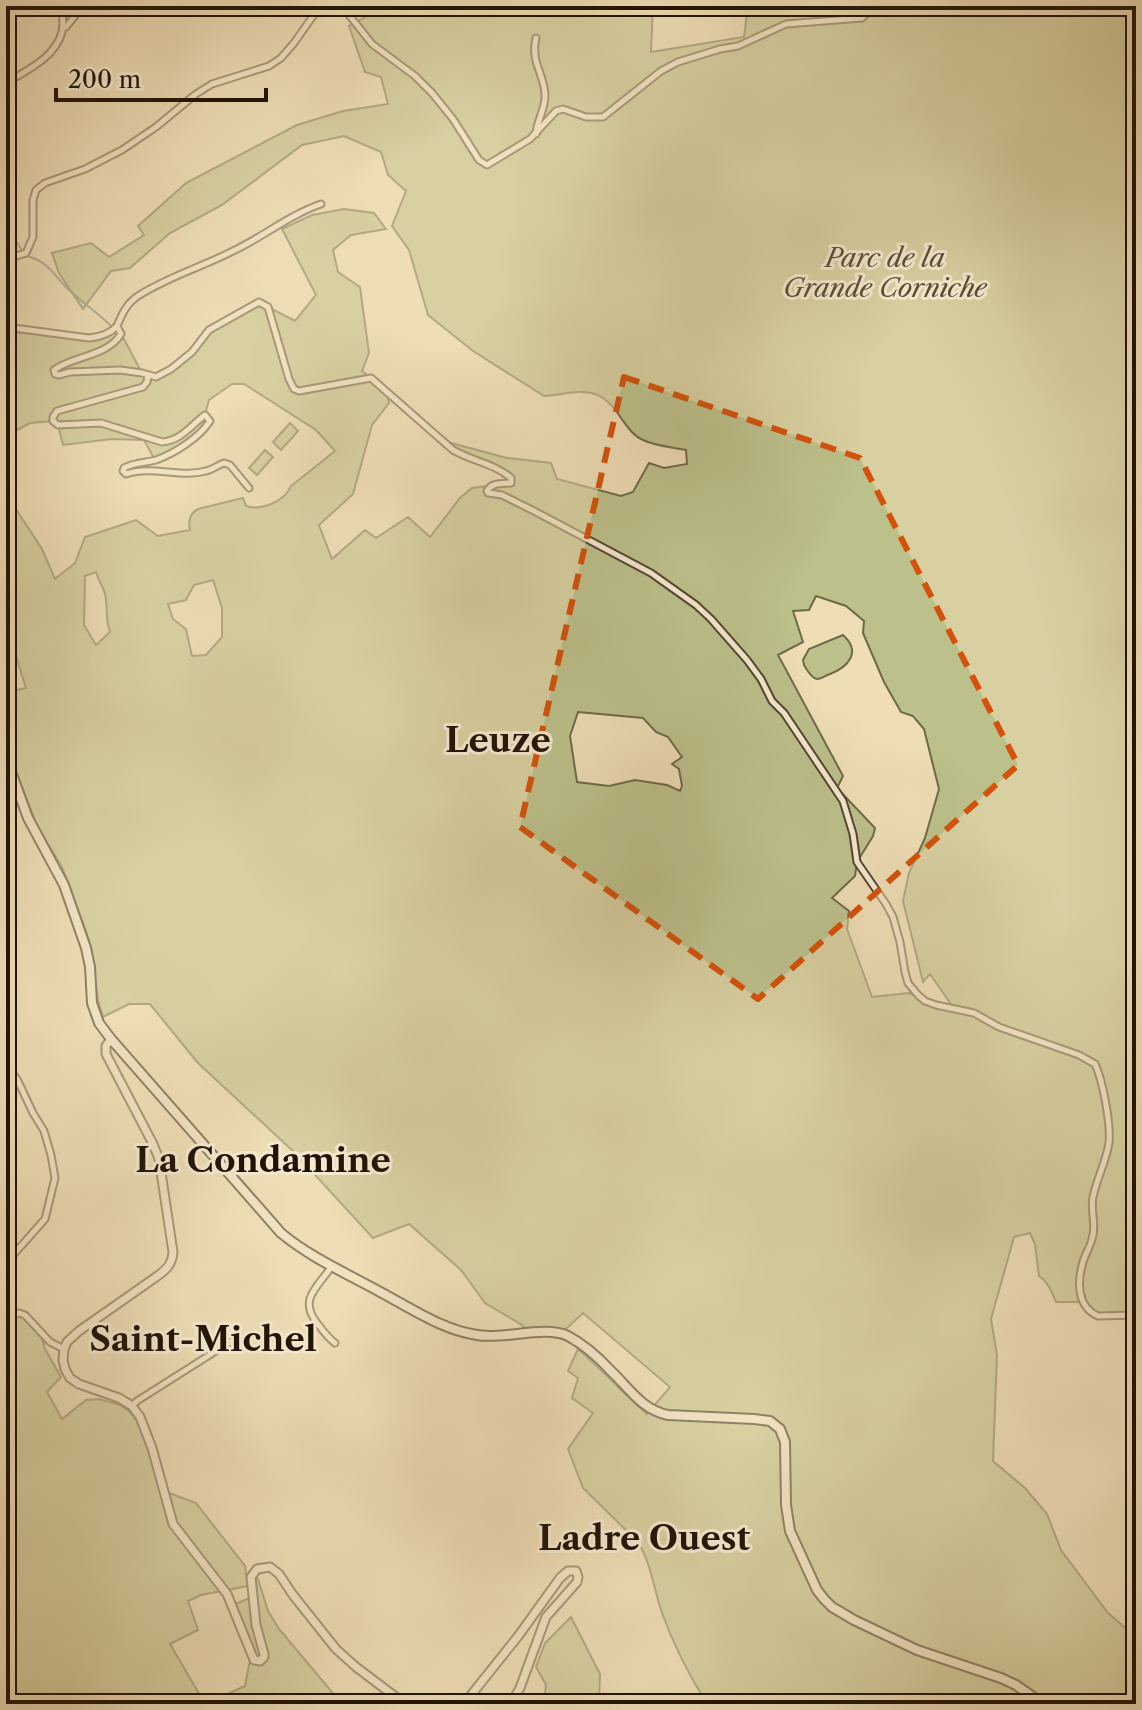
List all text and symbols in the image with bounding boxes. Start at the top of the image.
scale bar [56,52,266,102]
text: 200 m [68,65,141,94]
park label: Parc de la Grande Corniche [783,242,988,304]
district label: Leuze [445,719,551,761]
district label: La Condamine [135,1139,391,1181]
district label: Saint-Michel [89,1318,317,1360]
district label: Ladre Ouest [538,1517,750,1559]

